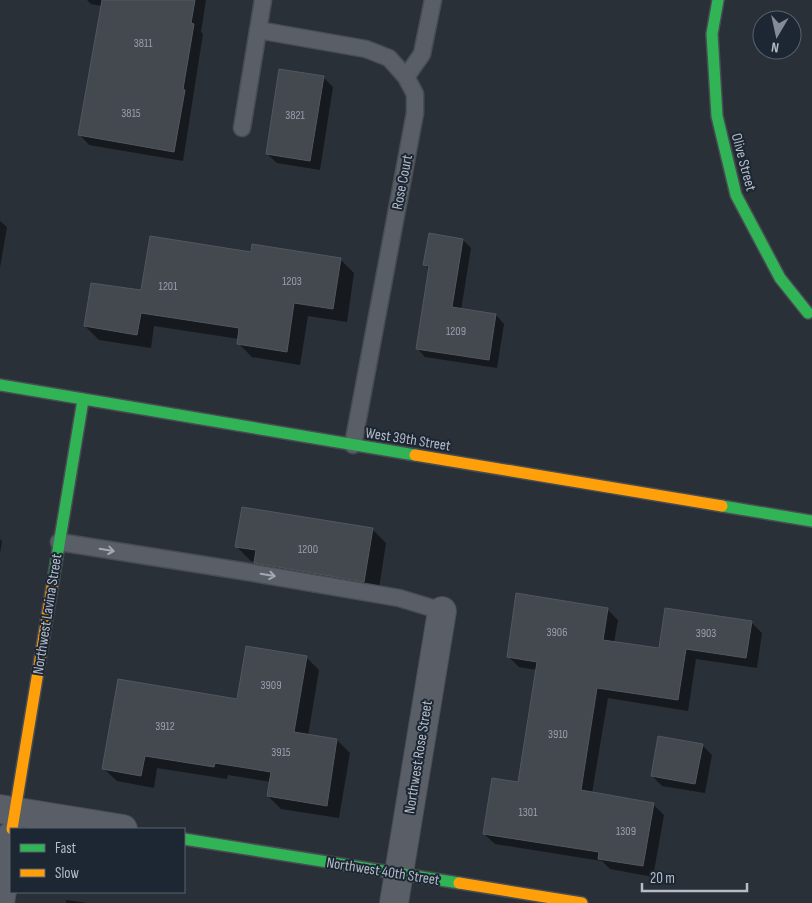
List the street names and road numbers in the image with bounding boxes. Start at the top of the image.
street label: Olive Street [727,131,760,194]
street label: Rose Court [388,153,417,211]
street label: West 39th Street [364,423,452,456]
street label: Northwest Lavina Street [29,552,66,676]
street label: Northwest Rose Street [400,699,437,815]
street label: Northwest 40th Street [325,853,441,890]

